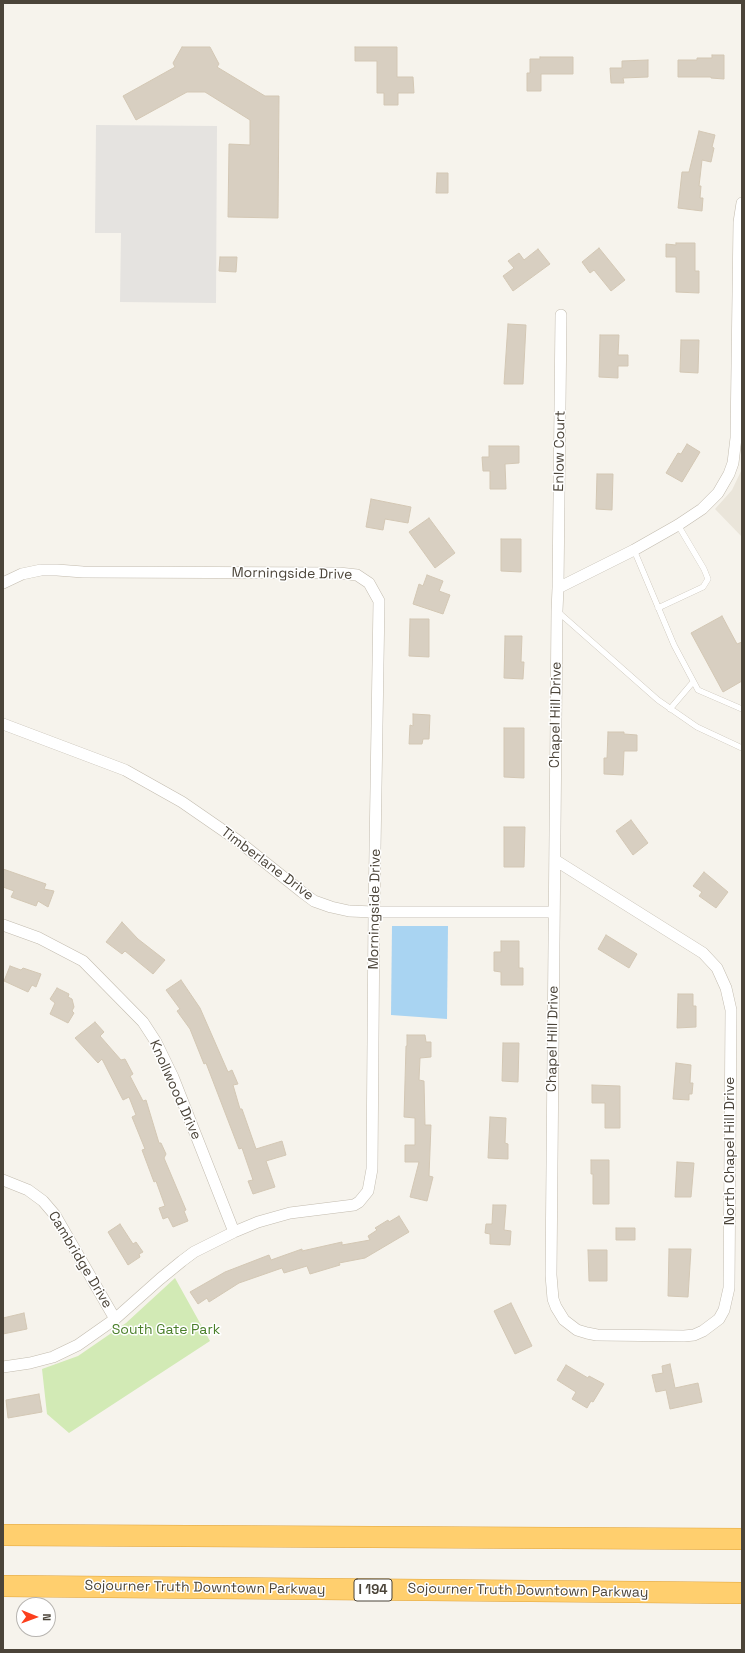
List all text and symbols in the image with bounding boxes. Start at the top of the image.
street label: Enlow Court [551,410,569,492]
street label: Morningside Drive [231,565,353,583]
street label: Chapel Hill Drive [547,662,565,768]
street label: Timberlane Drive [217,824,317,904]
street label: Morningside Drive [366,848,384,970]
street label: Chapel Hill Drive [544,986,562,1092]
street label: Knollwood Drive [146,1038,204,1142]
street label: North Chapel Hill Drive [722,1077,738,1225]
street label: Cambridge Drive [44,1208,116,1312]
park label: South Gate Park [112,1322,220,1338]
street label: Sojourner Truth Downtown Parkway [85,1578,325,1598]
road number: I 194 [354,1579,392,1601]
street label: Sojourner Truth Downtown Parkway [408,1581,648,1601]
north arrow [16,1597,56,1637]
text: N [40,1613,54,1621]

